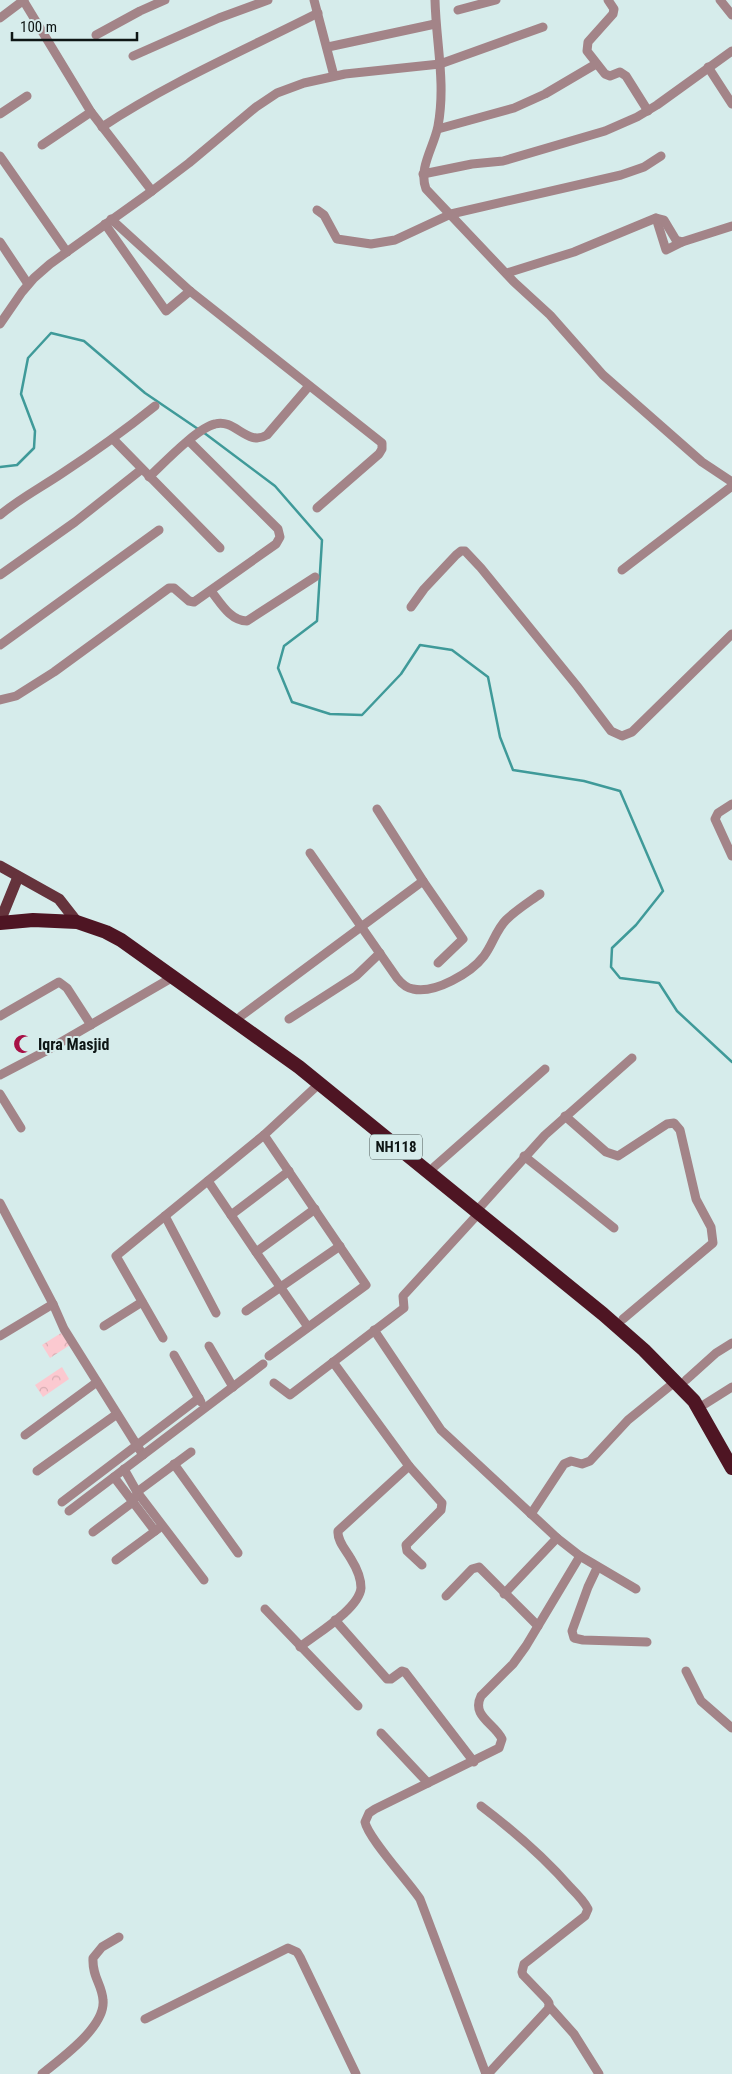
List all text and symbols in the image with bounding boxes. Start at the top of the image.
scale bar [12,10,138,42]
text: 100 m [20,18,57,36]
mosque icon: Iqra Masjid [12,1033,34,1055]
place label: Iqra Masjid [38,1035,109,1054]
road number: NH118 [370,1134,422,1160]

